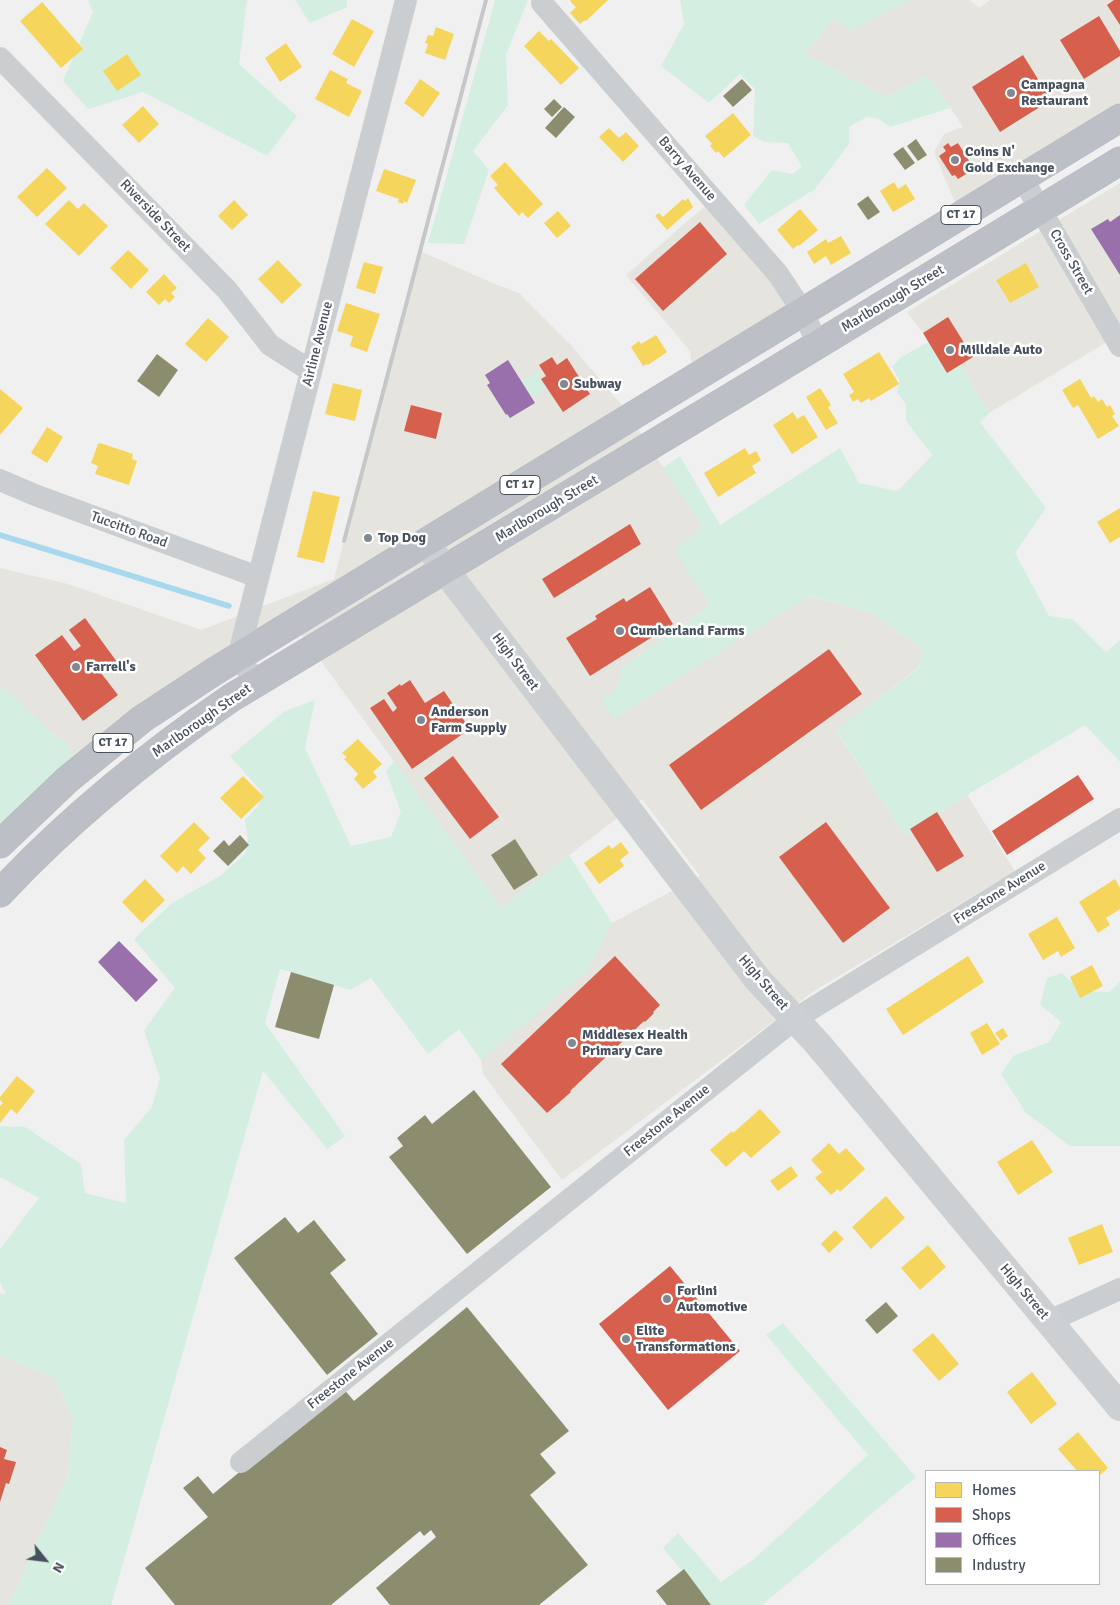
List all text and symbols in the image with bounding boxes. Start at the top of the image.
place label: Campagna Restaurant [1021,77,1088,110]
marker: Campagna Restaurant [1005,87,1017,99]
street label: Barry Avenue [655,133,719,205]
place label: Coins N' Gold Exchange [965,144,1055,176]
marker: Coins N' Gold Exchange [949,154,961,166]
street label: Riverside Street [116,176,194,256]
road number: CT 17 [941,206,981,224]
street label: Cross Street [1046,226,1096,298]
street label: Marlborough Street [839,262,947,336]
street label: Airline Avenue [299,300,337,388]
place label: Milldale Auto [960,342,1042,358]
marker: Milldale Auto [944,344,956,356]
place label: Subway [574,376,621,392]
marker: Subway [558,378,570,390]
street label: Marlborough Street [493,472,601,546]
road number: CT 17 [500,476,540,494]
street label: Tuccitto Road [88,508,170,552]
place label: Top Dog [378,530,426,546]
marker: Top Dog [362,532,374,544]
place label: Cumberland Farms [630,623,745,639]
marker: Cumberland Farms [614,625,626,637]
street label: High Street [488,630,542,694]
place label: Farrell's [86,659,136,675]
marker: Farrell's [70,661,82,673]
street label: Marlborough Street [149,681,255,761]
place label: Anderson Farm Supply [431,704,507,736]
marker: Anderson Farm Supply [415,714,427,726]
road number: CT 17 [93,734,133,752]
street label: Freestone Avenue [951,858,1049,928]
street label: High Street [734,952,792,1014]
place label: Middlesex Health Primary Care [582,1027,688,1060]
marker: Middlesex Health Primary Care [566,1037,578,1049]
street label: Freestone Avenue [621,1081,713,1161]
street label: High Street [996,1261,1052,1323]
place label: Forlini Automotive [677,1283,747,1315]
marker: Forlini Automotive [661,1293,673,1305]
place label: Elite Transformations [636,1323,736,1355]
marker: Elite Transformations [620,1333,632,1345]
street label: Freestone Avenue [304,1335,398,1413]
legend [925,1470,1100,1585]
text: Homes [972,1481,1016,1499]
text: Shops [972,1506,1011,1524]
text: Offices [972,1531,1016,1549]
north arrow [20,1535,70,1585]
text: Industry [972,1556,1025,1574]
text: N [49,1559,68,1576]

